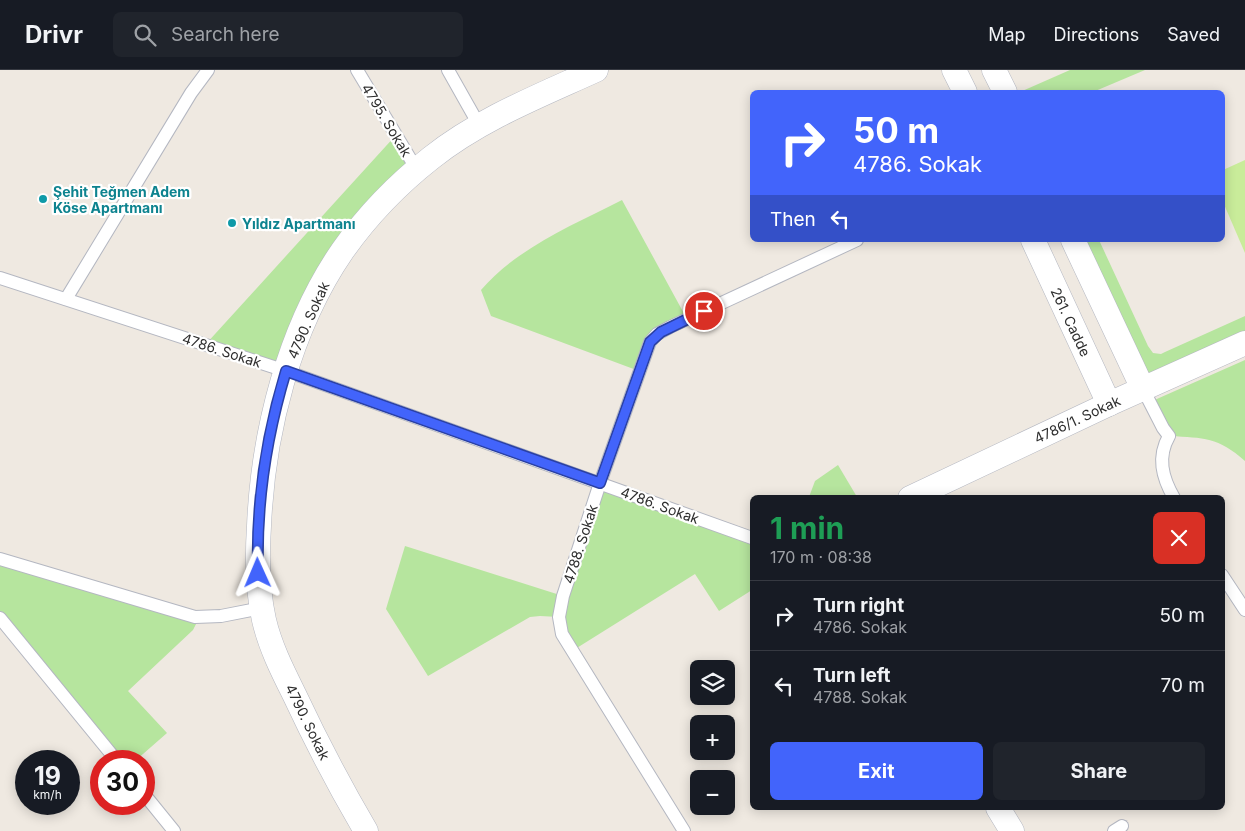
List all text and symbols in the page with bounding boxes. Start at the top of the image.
search box [113,12,463,57]
text: Drivr [25,20,83,49]
icon: search [131,21,159,49]
text: Search here [171,23,280,46]
text: Map [988,24,1026,45]
text: Directions [1054,24,1139,45]
text: Saved [1167,24,1220,45]
street label: 4795. Sokak [359,80,416,160]
text: 50 m [853,109,939,151]
icon: right [770,110,835,175]
text: 4786. Sokak [853,151,982,177]
place label: Şehit Teğmen Adem Köse Apartmanı [53,183,190,216]
marker: Şehit Teğmen Adem Köse Apartmanı [37,193,49,205]
icon: left [826,205,854,233]
text: Then [770,208,816,231]
place label: Yıldız Apartmanı [242,215,356,232]
marker: Yıldız Apartmanı [226,217,238,229]
street label: 4790. Sokak [283,279,333,361]
street label: 261. Cadde [1048,285,1094,359]
pin [683,290,725,332]
icon: arrive [690,297,718,325]
street label: 4786. Sokak [180,329,264,371]
street label: 4786/1. Sokak [1031,391,1123,446]
street label: 4786. Sokak [618,483,702,527]
street label: 4788. Sokak [559,502,601,586]
text: 1 min [770,510,844,546]
button: close [1153,512,1205,564]
position arrow [231,546,283,598]
text: 170 m · 08:38 [770,547,872,567]
text: Turn right [813,594,904,617]
icon: right [770,602,798,630]
text: 50 m [1159,604,1205,627]
text: 4786. Sokak [813,617,907,637]
map controls [690,660,735,815]
button: layers [690,660,735,705]
text: Turn left [813,664,891,687]
icon: left [770,672,798,700]
text: 70 m [1161,674,1205,697]
street label: 4790. Sokak [282,681,334,763]
text: 4788. Sokak [813,687,907,707]
button: + [690,715,735,760]
button: Exit [770,742,983,800]
button: Share [993,742,1205,800]
speed limit sign: 30 [90,750,155,815]
text: 19 [34,761,61,791]
button: − [690,770,735,815]
text: km/h [33,787,62,802]

